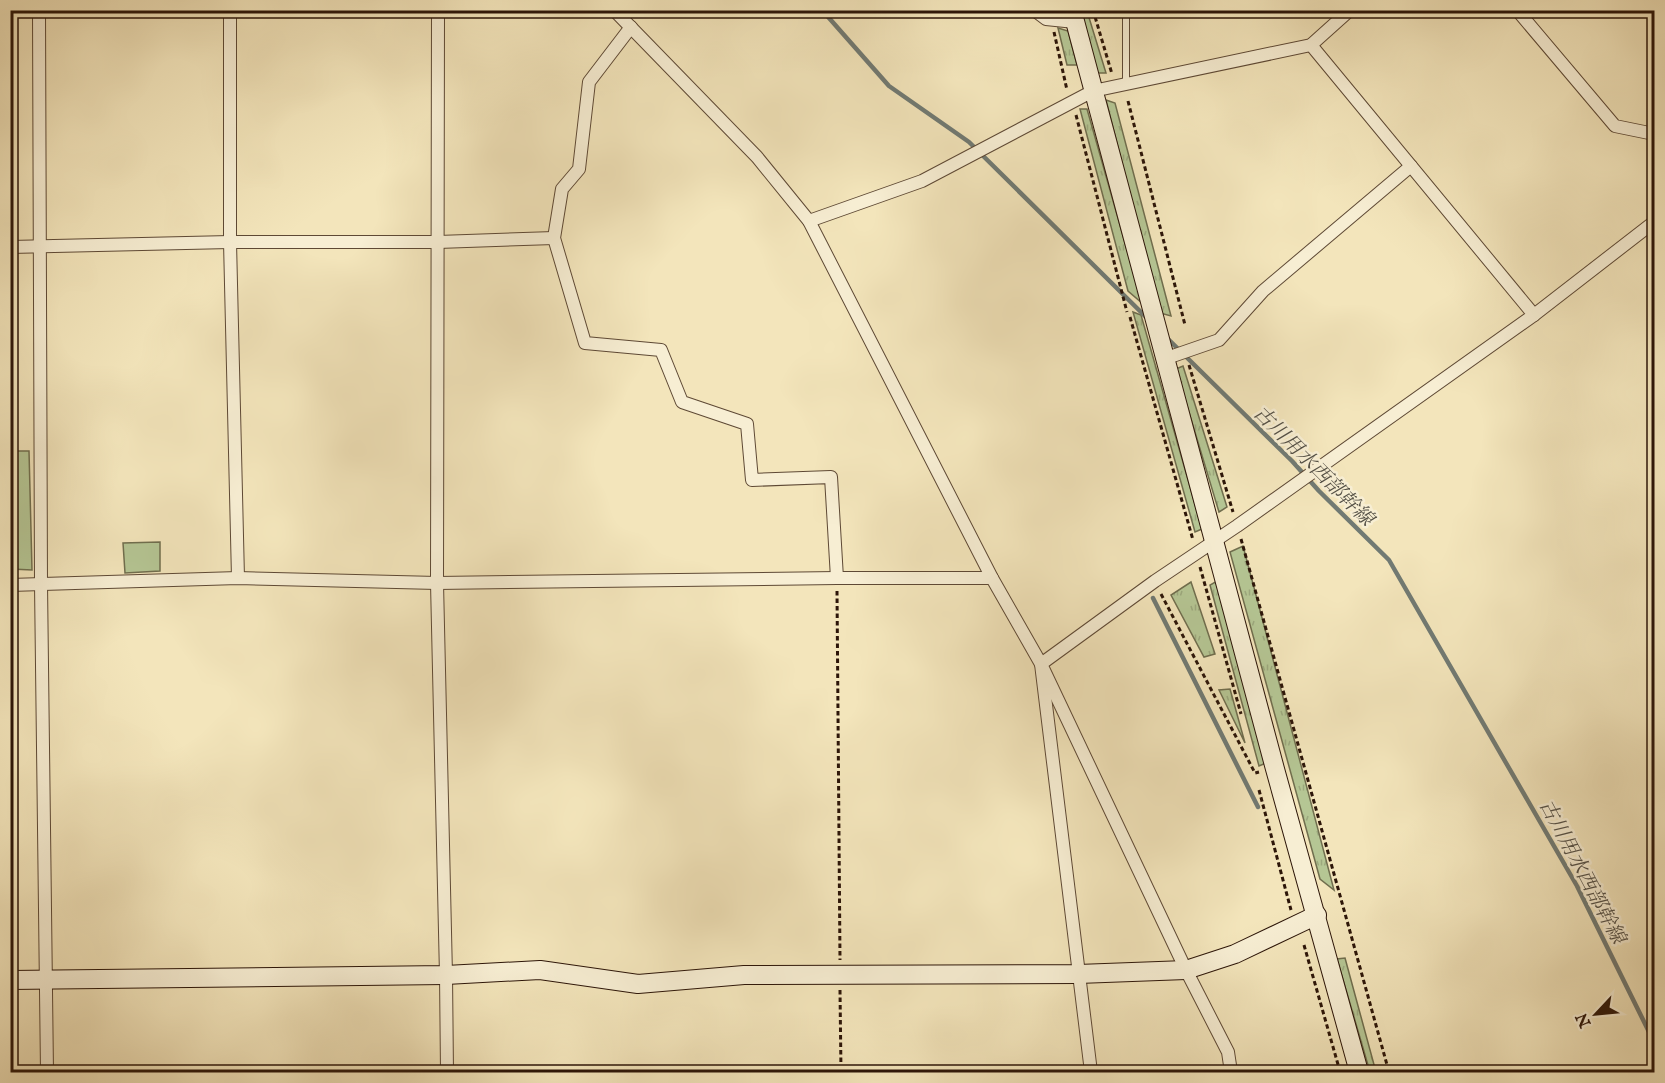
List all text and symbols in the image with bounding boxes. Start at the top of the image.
water label: 古川用水西部幹線 [1248,401,1380,534]
water label: 古川用水西部幹線 [1533,795,1632,951]
north arrow [1566,984,1626,1044]
text: N [1572,1009,1597,1031]

